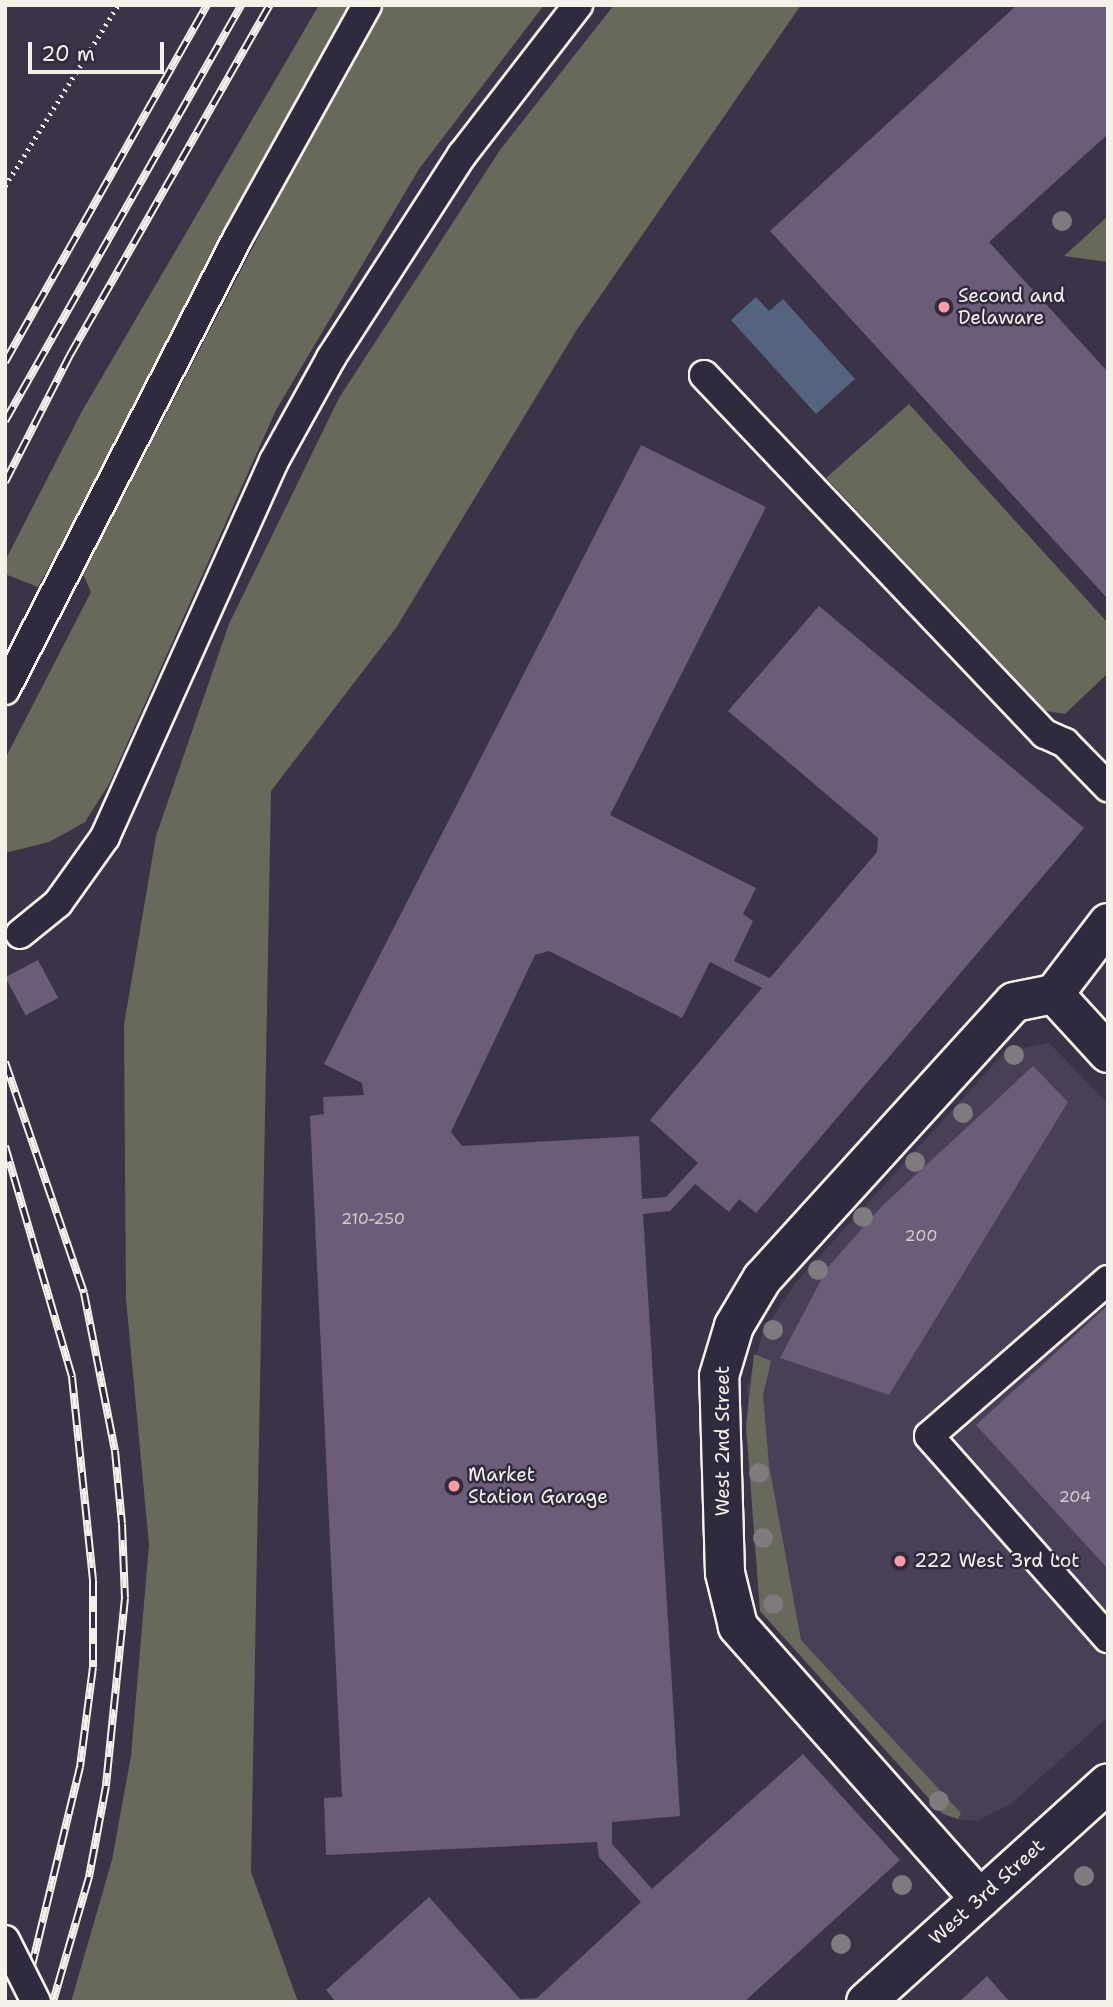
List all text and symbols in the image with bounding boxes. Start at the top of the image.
scale bar [32,28,168,72]
text: 20 m [41,40,95,68]
place label: Second and Delaware [958,285,1065,329]
marker: Second and Delaware [936,299,952,315]
house number: 210-250 [341,1209,405,1229]
house number: 200 [905,1226,937,1246]
street label: West 2nd Street [712,1366,734,1516]
place label: Market Station Garage [468,1464,608,1508]
marker: Market Station Garage [446,1478,462,1494]
house number: 204 [1059,1487,1091,1507]
place label: 222 West 3rd Lot [914,1550,1080,1572]
marker: 222 West 3rd Lot [892,1553,908,1569]
street label: West 3rd Street [925,1834,1049,1950]

